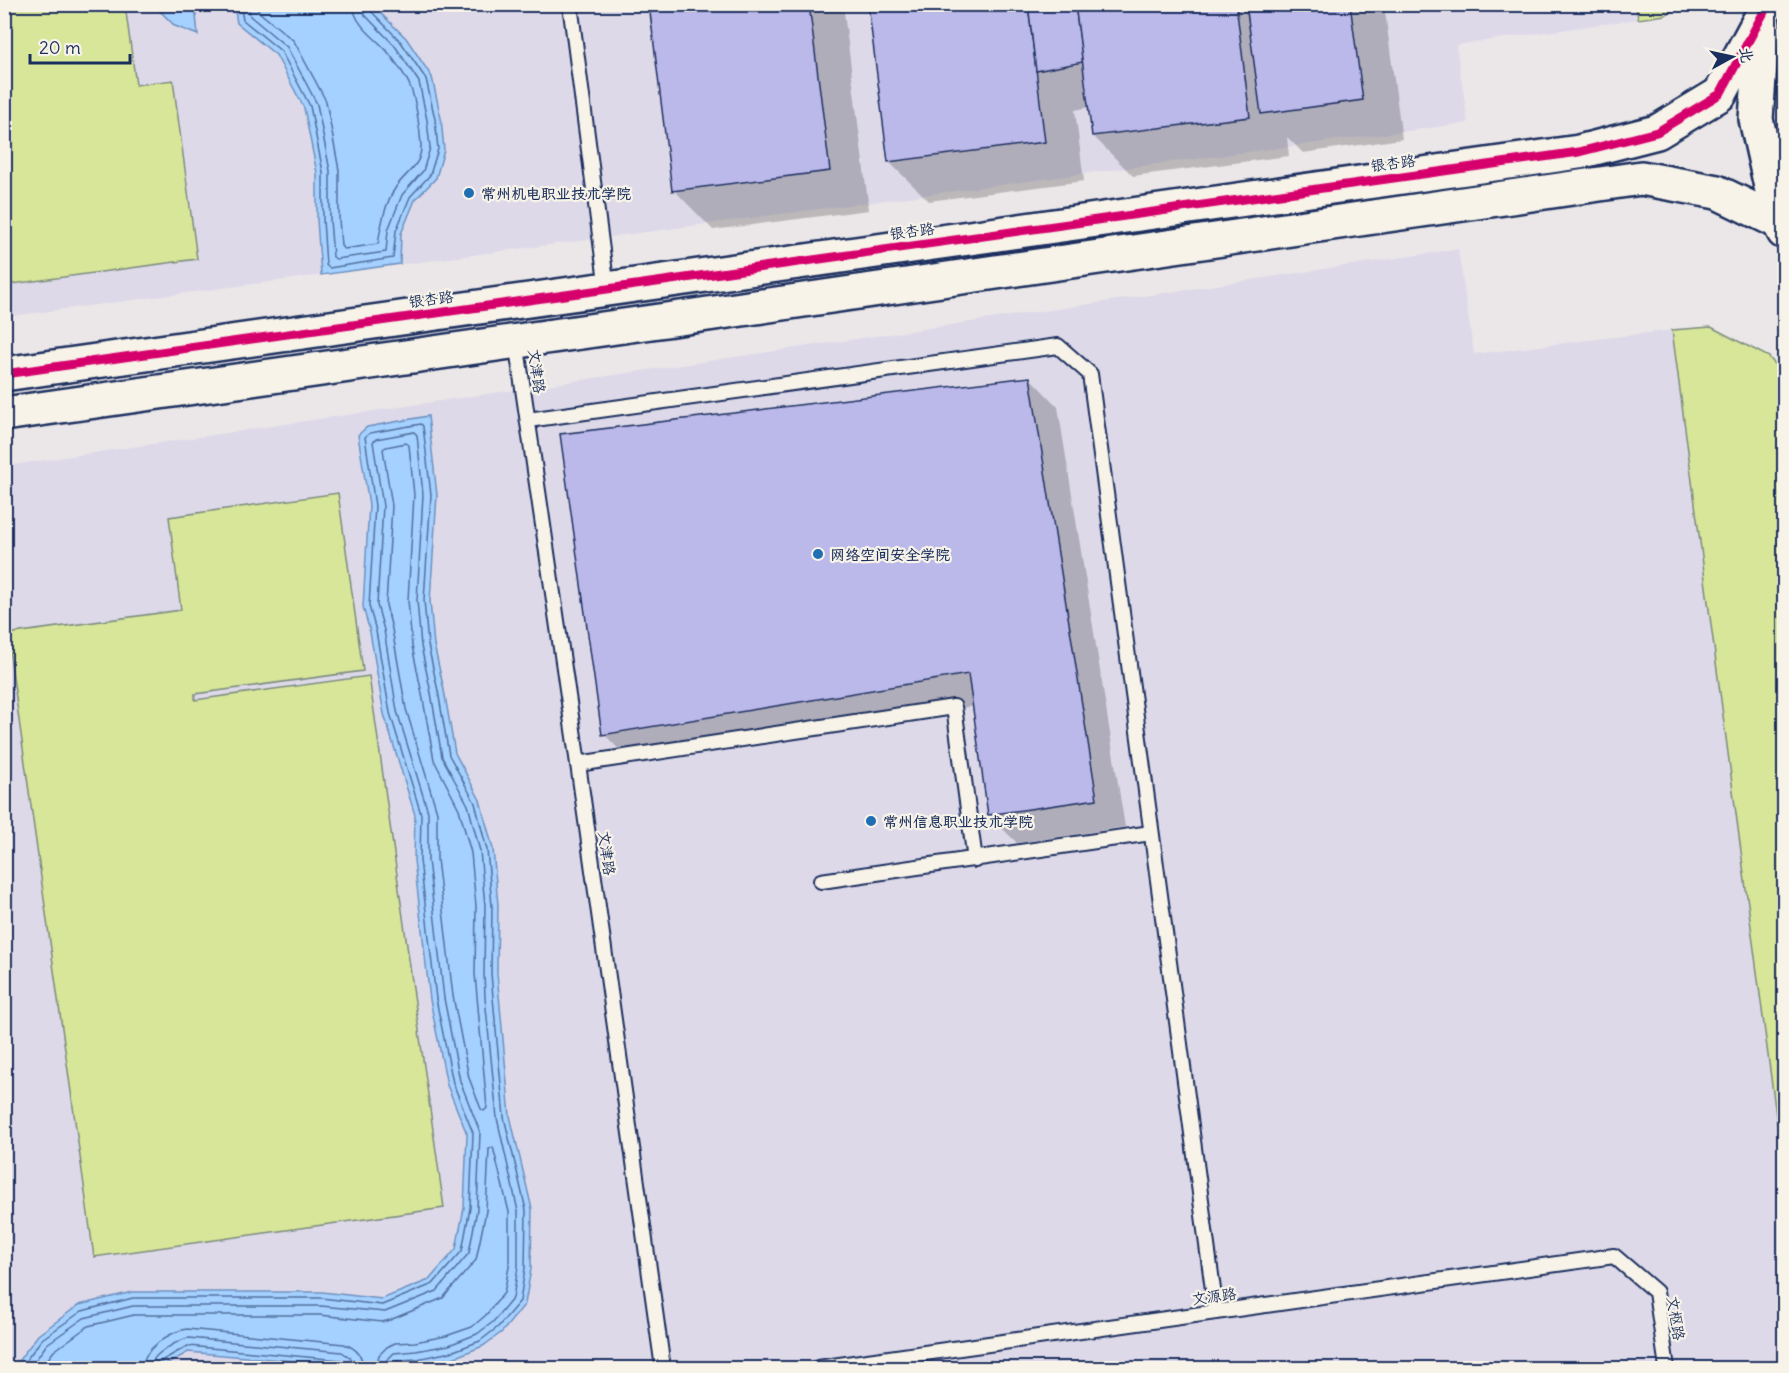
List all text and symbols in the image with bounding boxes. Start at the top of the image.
scale bar [30,27,130,65]
north arrow [1702,27,1762,87]
text: 20 m [39,36,81,59]
text: 北 [1736,46,1758,64]
street label: 银杏路 [1369,150,1417,176]
place label: 常州机电职业技术学院 [481,184,631,203]
marker: 常州机电职业技术学院 [462,186,476,200]
street label: 银杏路 [888,218,936,244]
street label: 银杏路 [407,286,455,312]
street label: 文津路 [524,347,550,395]
place label: 网络空间安全学院 [830,545,950,564]
marker: 网络空间安全学院 [811,547,825,561]
place label: 常州信息职业技术学院 [883,812,1033,831]
marker: 常州信息职业技术学院 [864,814,878,828]
street label: 文津路 [594,829,620,877]
street label: 文源路 [1190,1283,1238,1309]
street label: 文枢路 [1663,1294,1689,1342]

